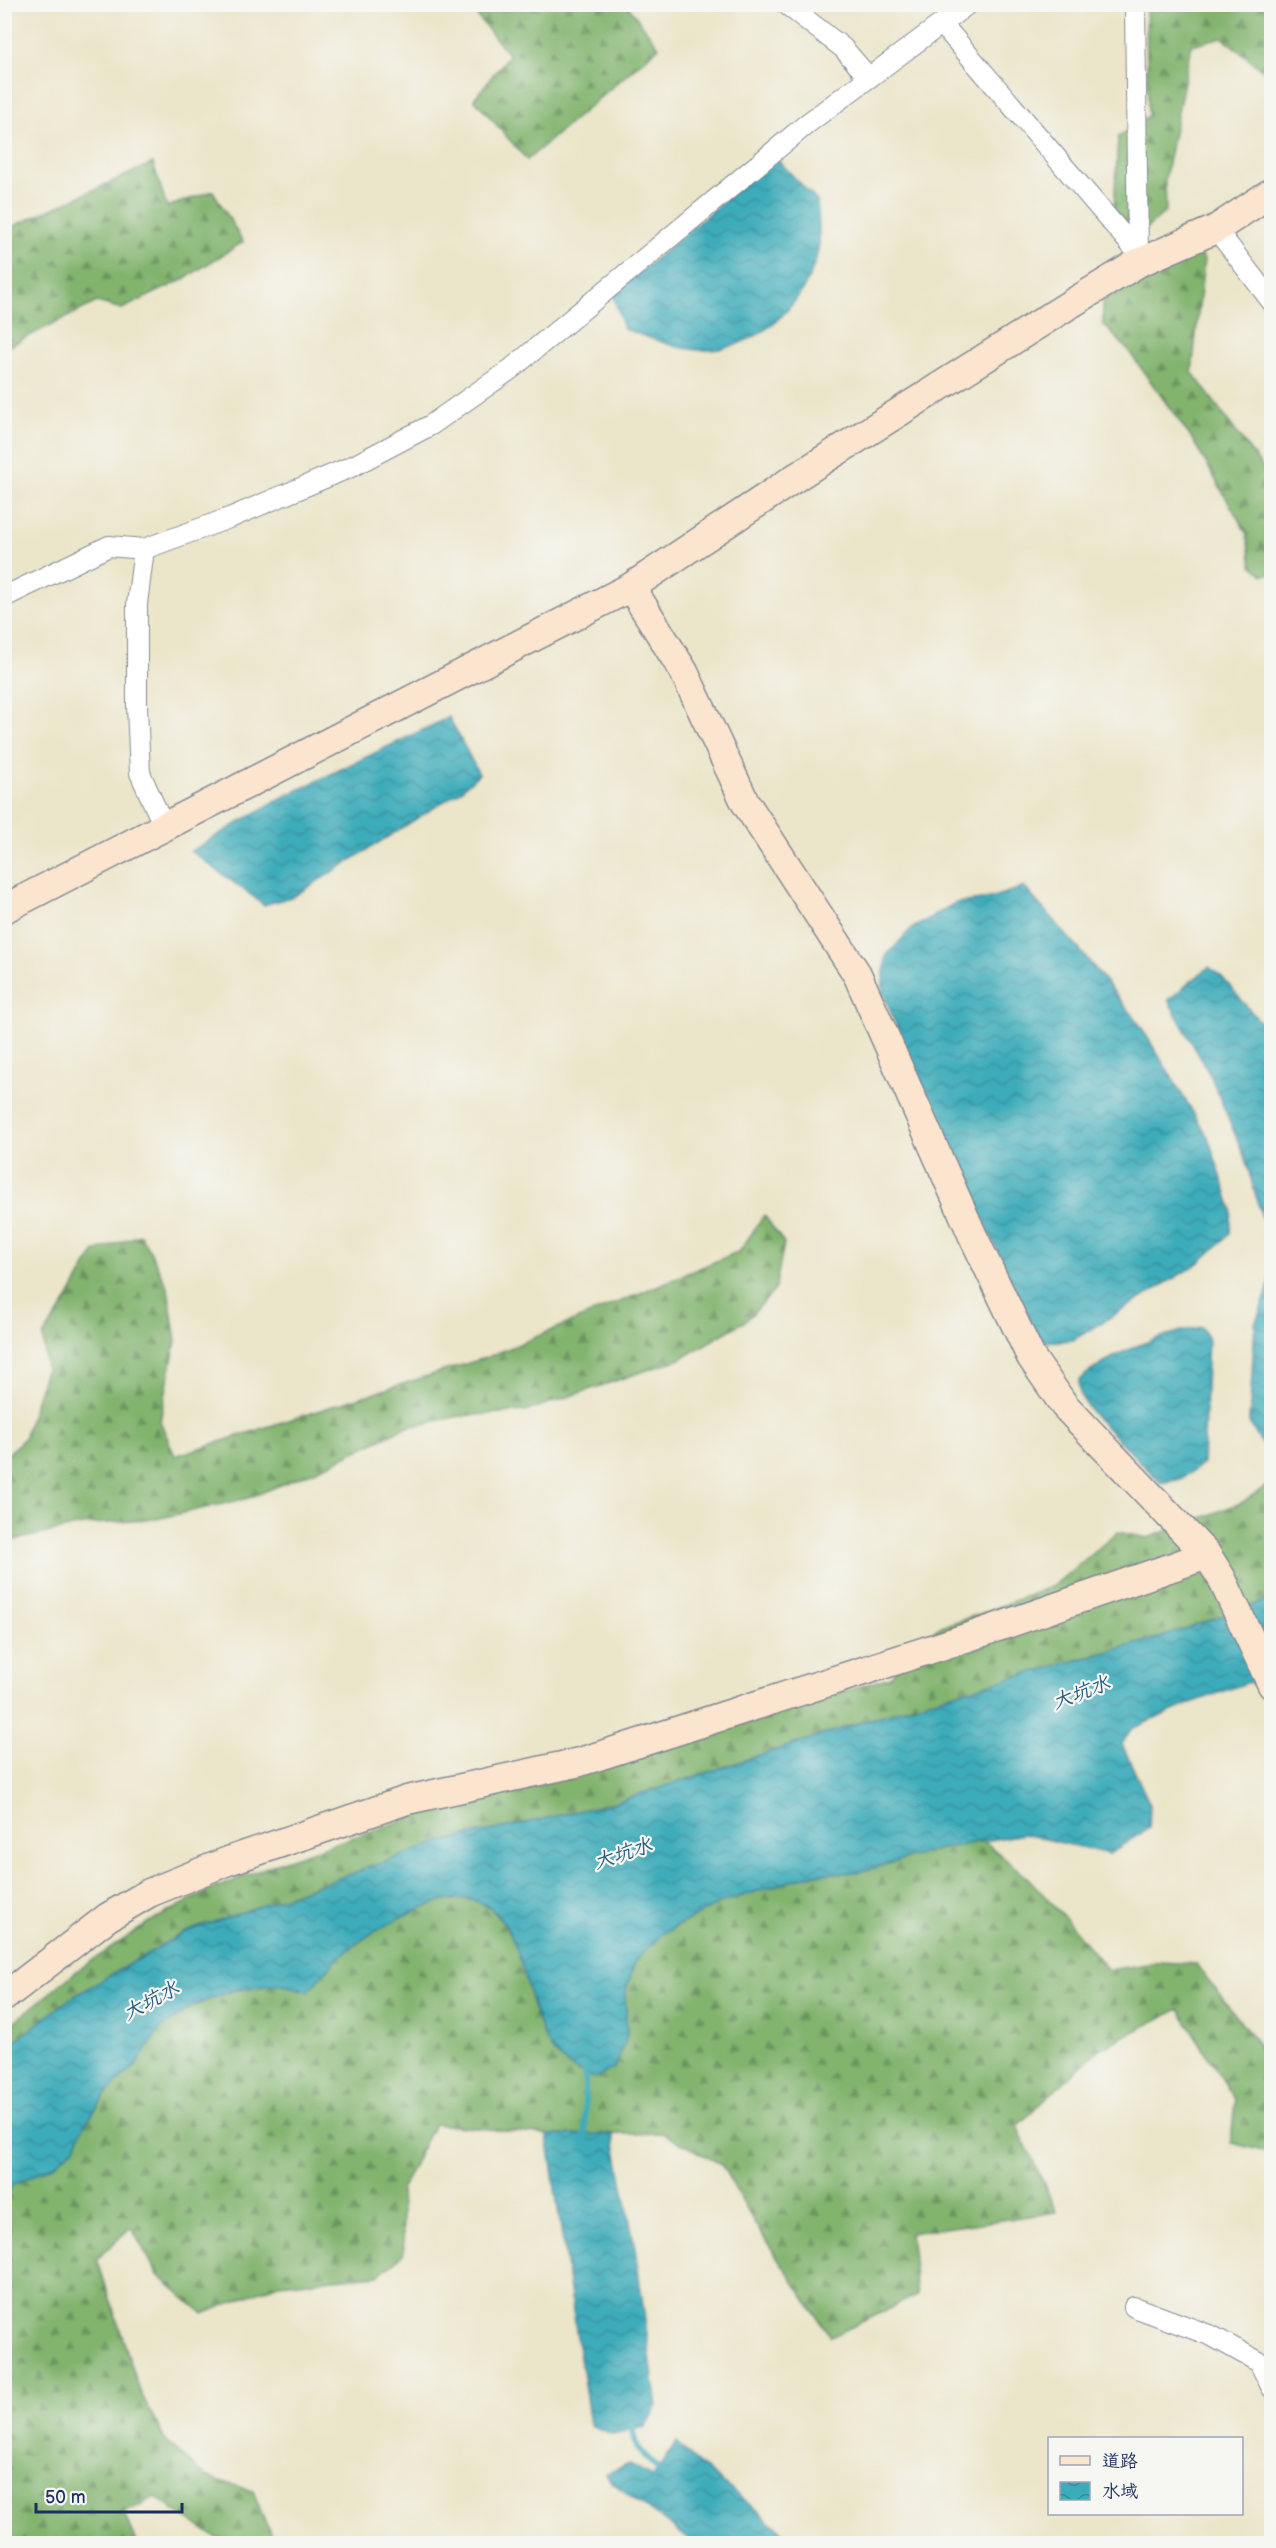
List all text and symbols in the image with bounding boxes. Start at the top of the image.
water label: 大坑水 [1049,1671,1114,1715]
water label: 大坑水 [591,1833,656,1875]
water label: 大坑水 [119,1976,184,2026]
legend [1048,2437,1243,2515]
text: 道路 [1102,2451,1138,2472]
scale bar [36,2476,182,2514]
text: 水域 [1102,2481,1138,2502]
text: 50 m [45,2487,86,2508]

